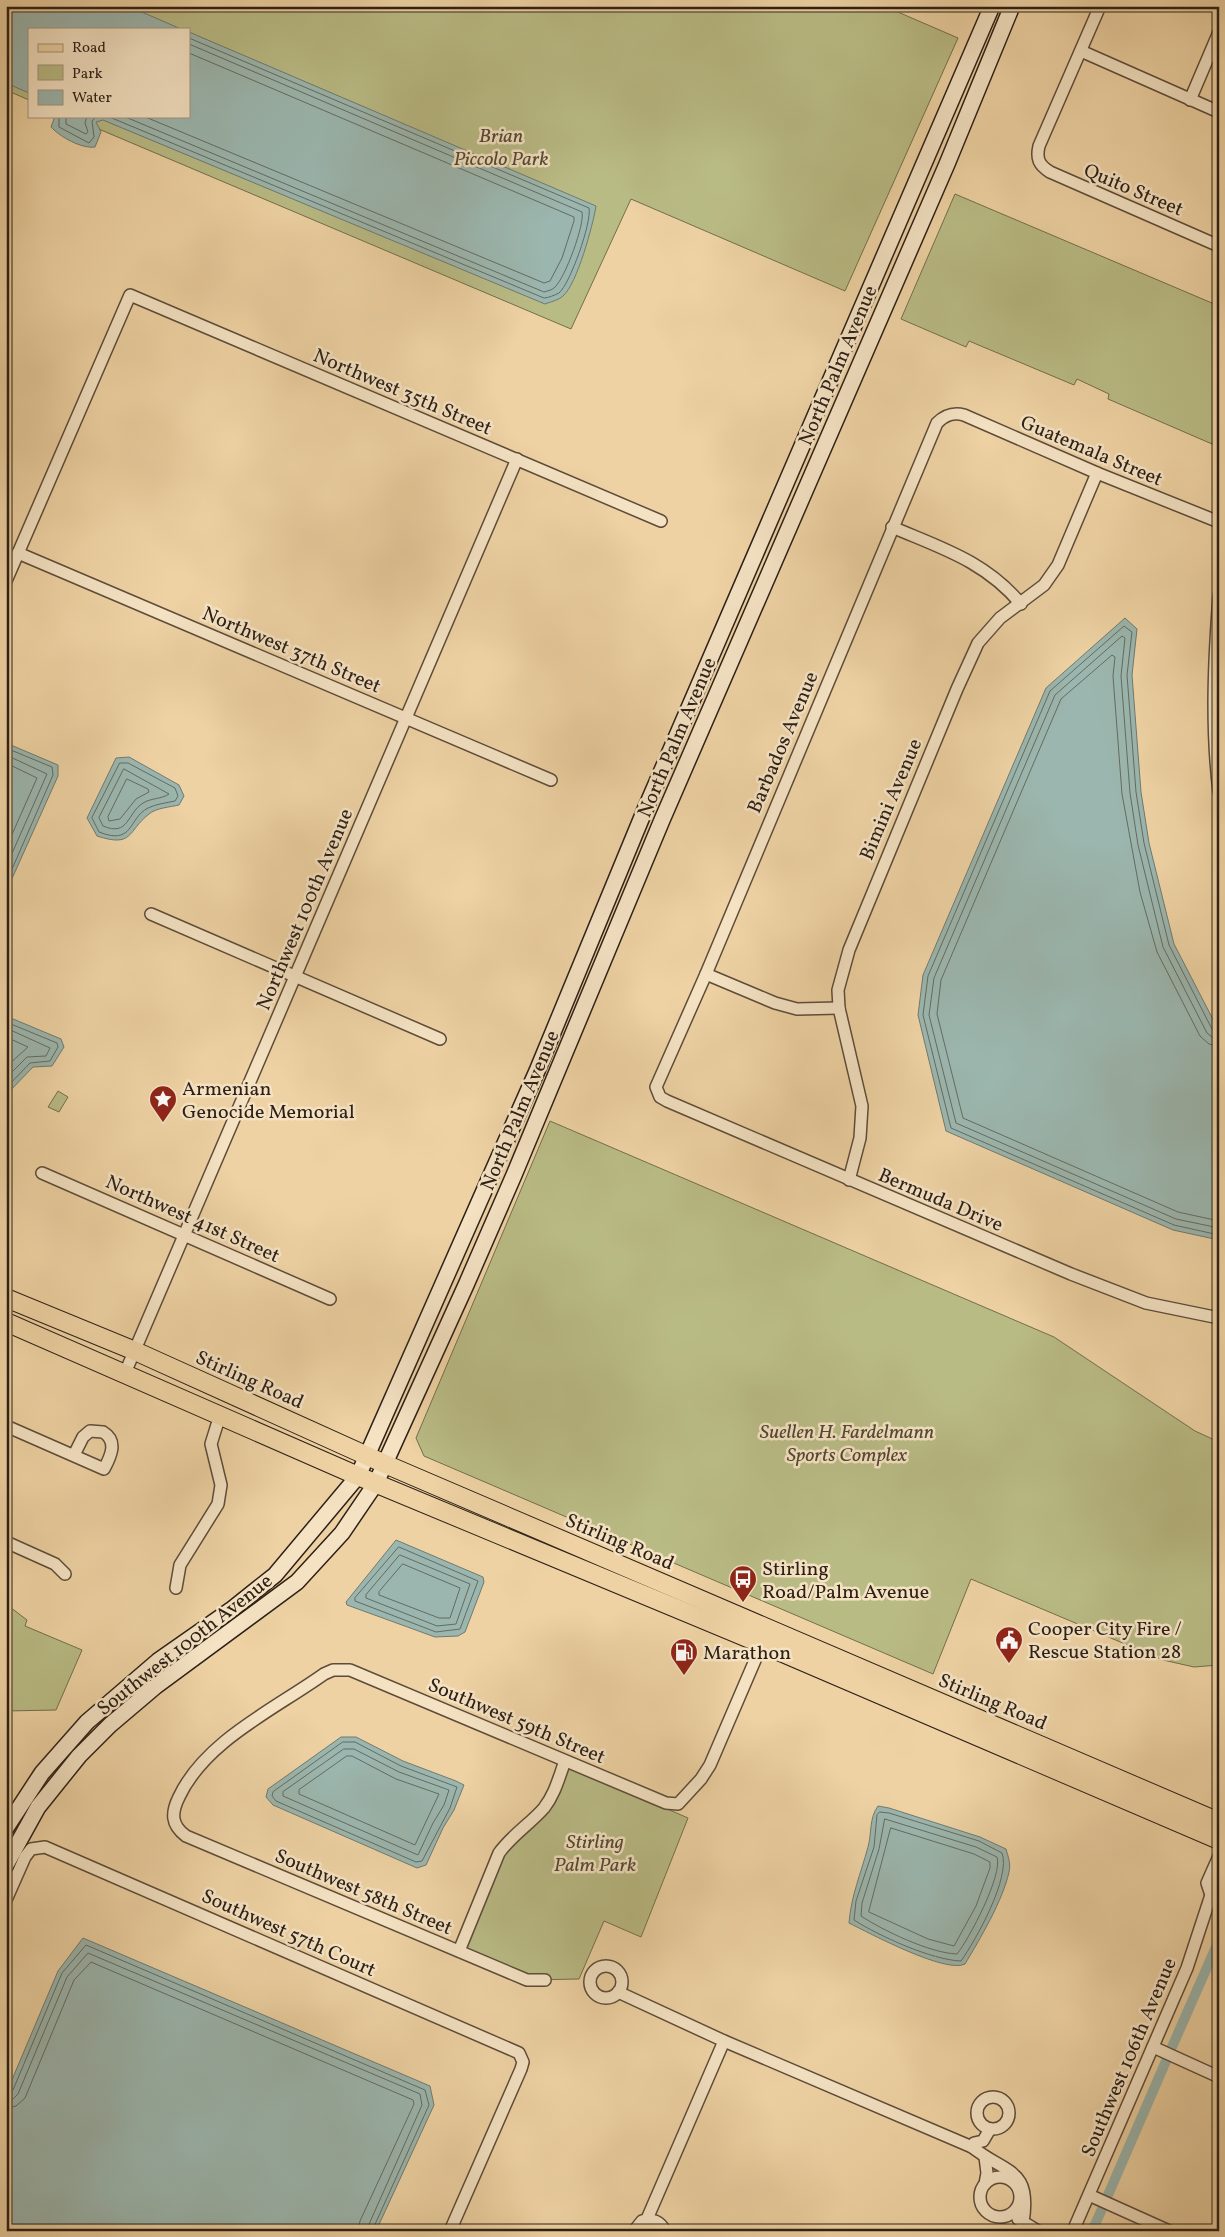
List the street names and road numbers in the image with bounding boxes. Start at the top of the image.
street label: Quito Street [1079,157,1187,224]
street label: North Palm Avenue [792,281,885,450]
street label: Northwest 35th Street [309,343,496,443]
street label: Guatemala Street [1016,409,1167,494]
street label: Northwest 37th Street [198,601,385,701]
street label: North Palm Avenue [631,653,724,822]
street label: Barbados Avenue [741,668,826,818]
street label: Bimini Avenue [854,735,930,865]
street label: Northwest 100th Avenue [251,804,361,1015]
street label: North Palm Avenue [474,1026,567,1195]
street label: Bermuda Drive [873,1162,1007,1240]
street label: Northwest 41st Street [101,1169,284,1271]
street label: Stirling Road [191,1344,308,1417]
street label: Stirling Road [560,1507,678,1578]
street label: Southwest 100th Avenue [92,1568,279,1723]
street label: Stirling Road [933,1667,1051,1738]
street label: Southwest 59th Street [423,1672,609,1772]
street label: Southwest 58th Street [270,1843,456,1943]
street label: Southwest 57th Court [197,1883,380,1985]
street label: Southwest 106th Avenue [1075,1954,1185,2162]

